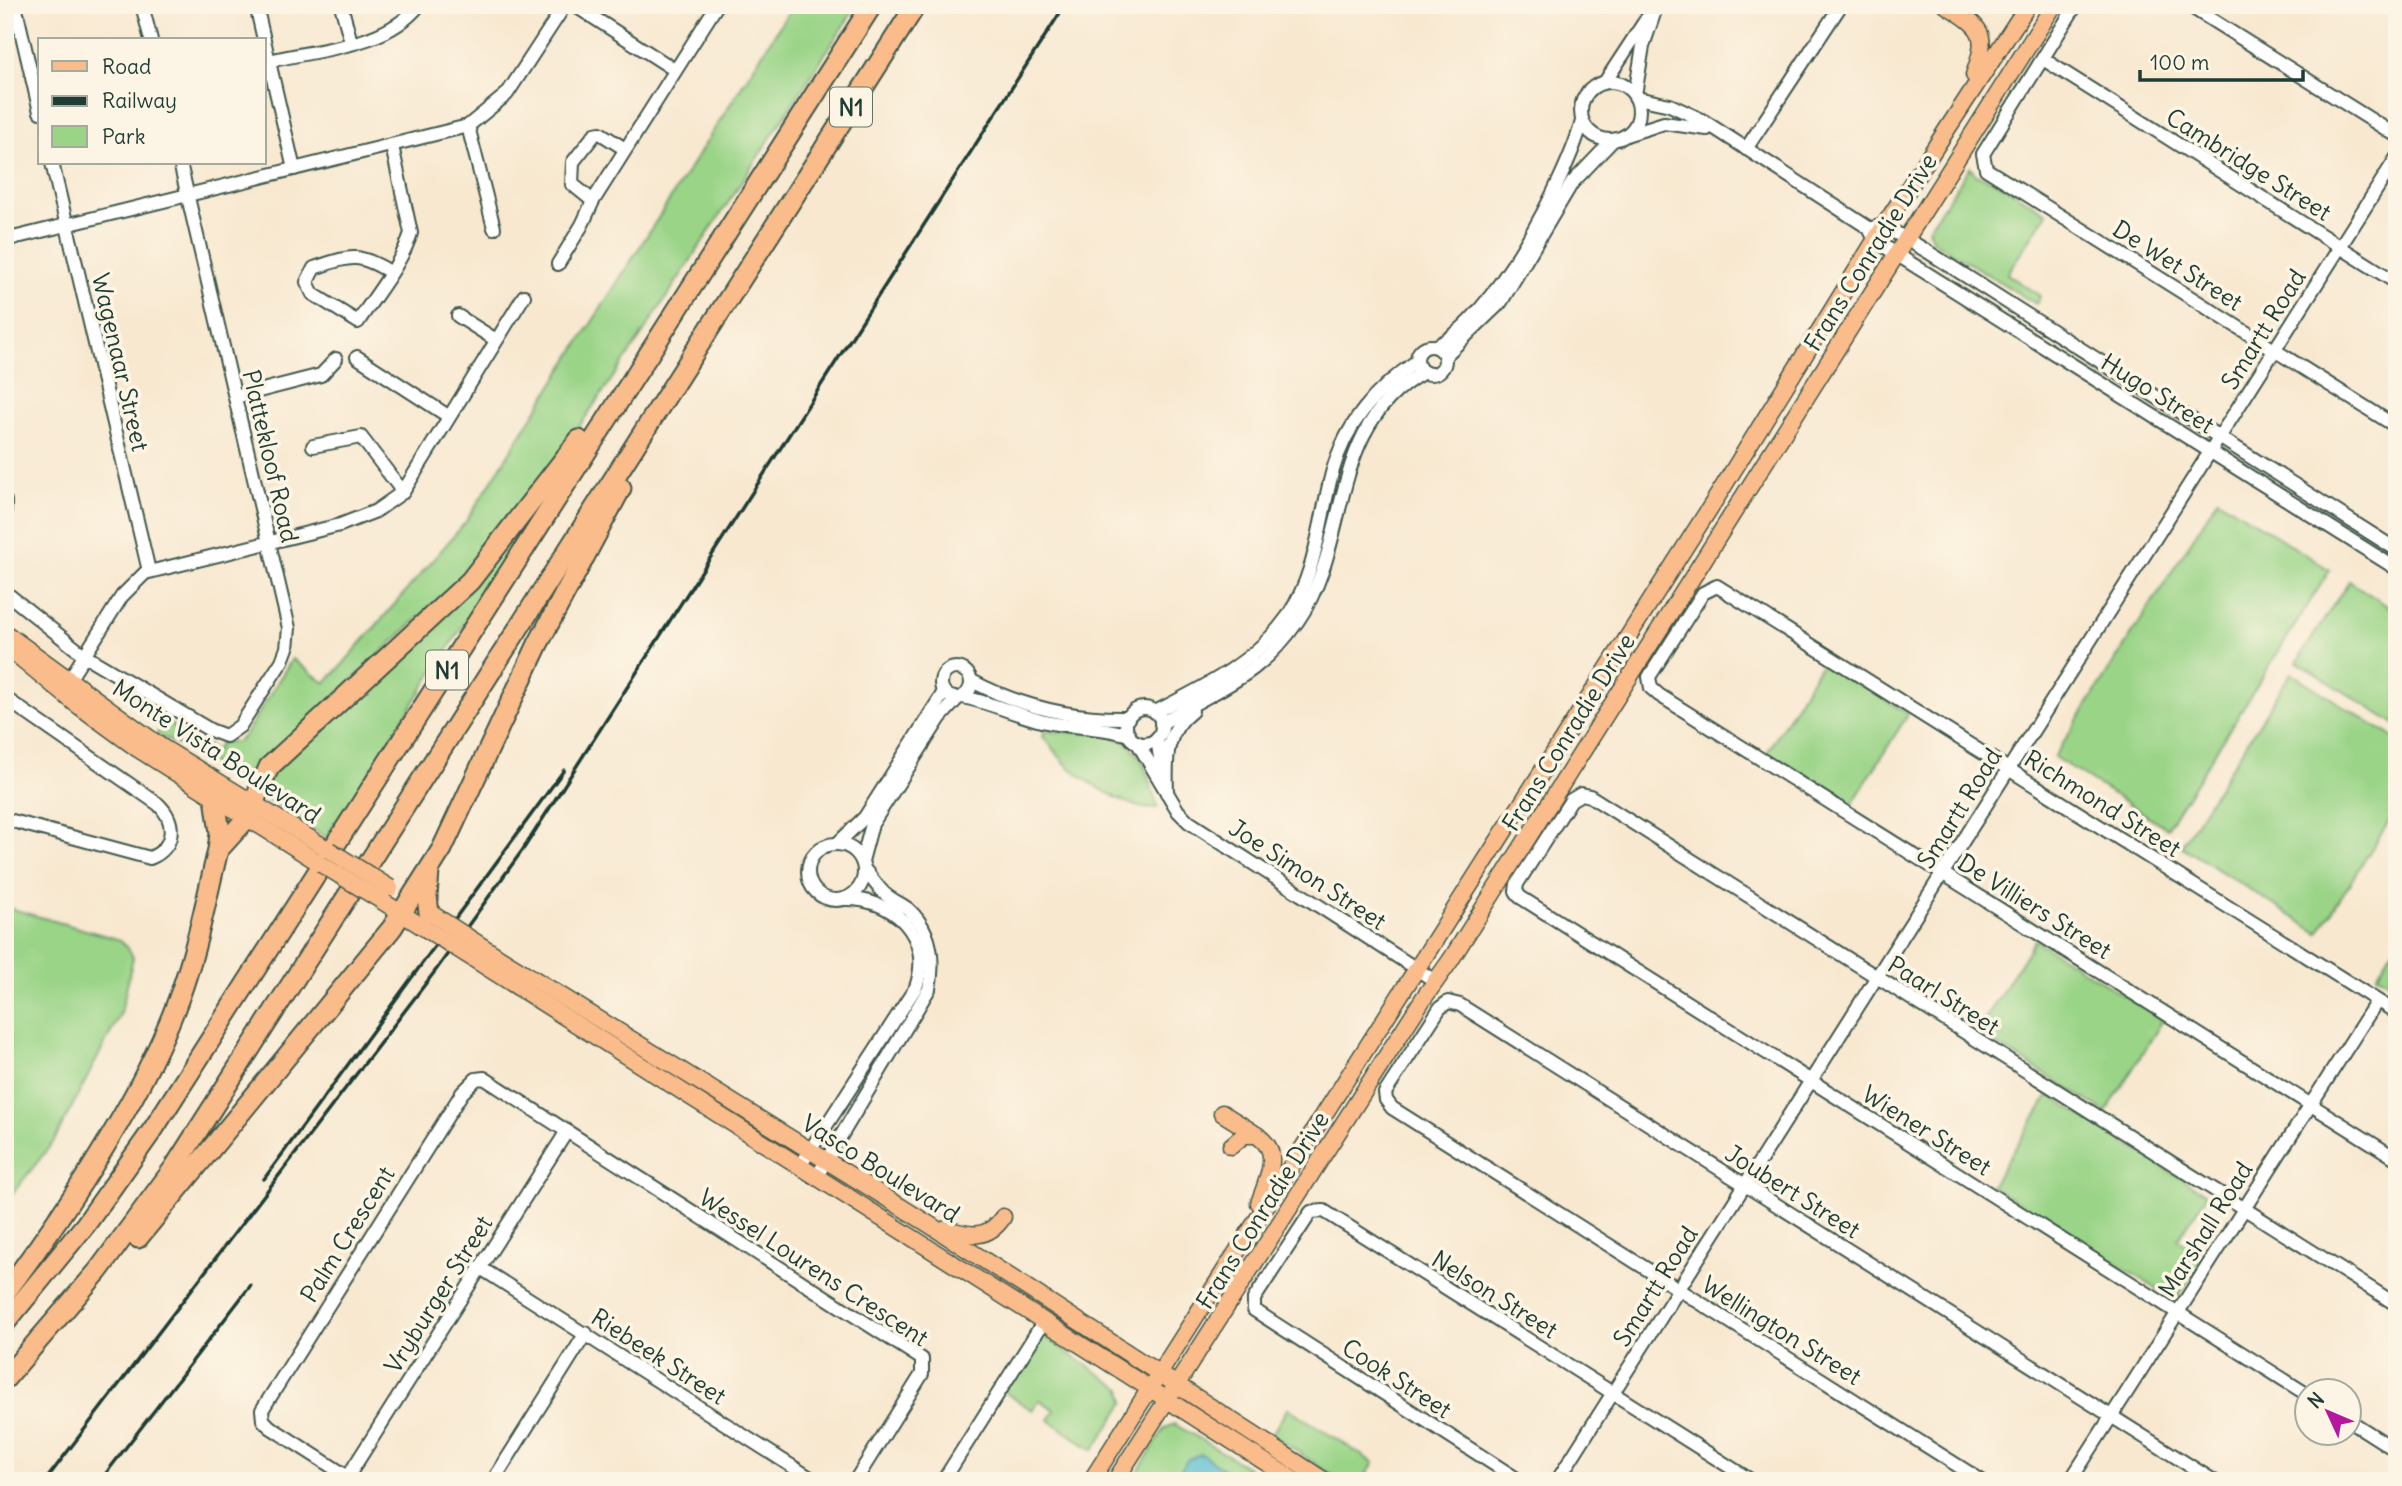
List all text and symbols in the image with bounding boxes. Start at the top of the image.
legend [38,38,266,164]
scale bar [2140,38,2302,82]
text: 100 m [2150,49,2209,76]
text: Road [102,53,151,80]
text: Railway [102,87,177,114]
road number: N1 [830,88,872,127]
street label: Cambridge Street [2161,101,2337,227]
text: Park [102,123,145,150]
street label: Frans Conradie Drive [1797,148,1943,356]
street label: De Wet Street [2108,213,2248,317]
street label: Smartt Road [2214,263,2312,395]
street label: Wagenaar Street [86,270,156,454]
street label: Hugo Street [2096,346,2220,440]
street label: Plattekloof Road [237,367,305,545]
street label: Frans Conradie Drive [1495,628,1641,836]
road number: N1 [426,650,468,690]
street label: Monte Vista Boulevard [107,672,327,830]
street label: Smartt Road [1910,742,2008,874]
street label: Richmond Street [2019,743,2187,863]
street label: Joe Simon Street [1224,812,1392,936]
street label: De Villiers Street [1953,847,2117,965]
street label: Paarl Street [1883,949,2005,1041]
street label: Wiener Street [1857,1078,1997,1182]
street label: Frans Conradie Drive [1189,1106,1335,1314]
street label: Vasco Boulevard [797,1108,965,1228]
street label: Joubert Street [1720,1138,1866,1244]
street label: Marshall Road [2151,1156,2259,1302]
street label: Palm Crescent [293,1160,401,1308]
street label: Wessel Lourens Crescent [694,1182,934,1352]
street label: Vryburger Street [378,1210,498,1378]
street label: Smartt Road [1606,1220,1704,1352]
street label: Nelson Street [1427,1243,1563,1345]
street label: Wellington Street [1697,1269,1867,1391]
street label: Riebeek Street [586,1301,732,1411]
street label: Cook Street [1337,1332,1457,1424]
north arrow [2294,1378,2364,1448]
text: N [2303,1387,2329,1413]

